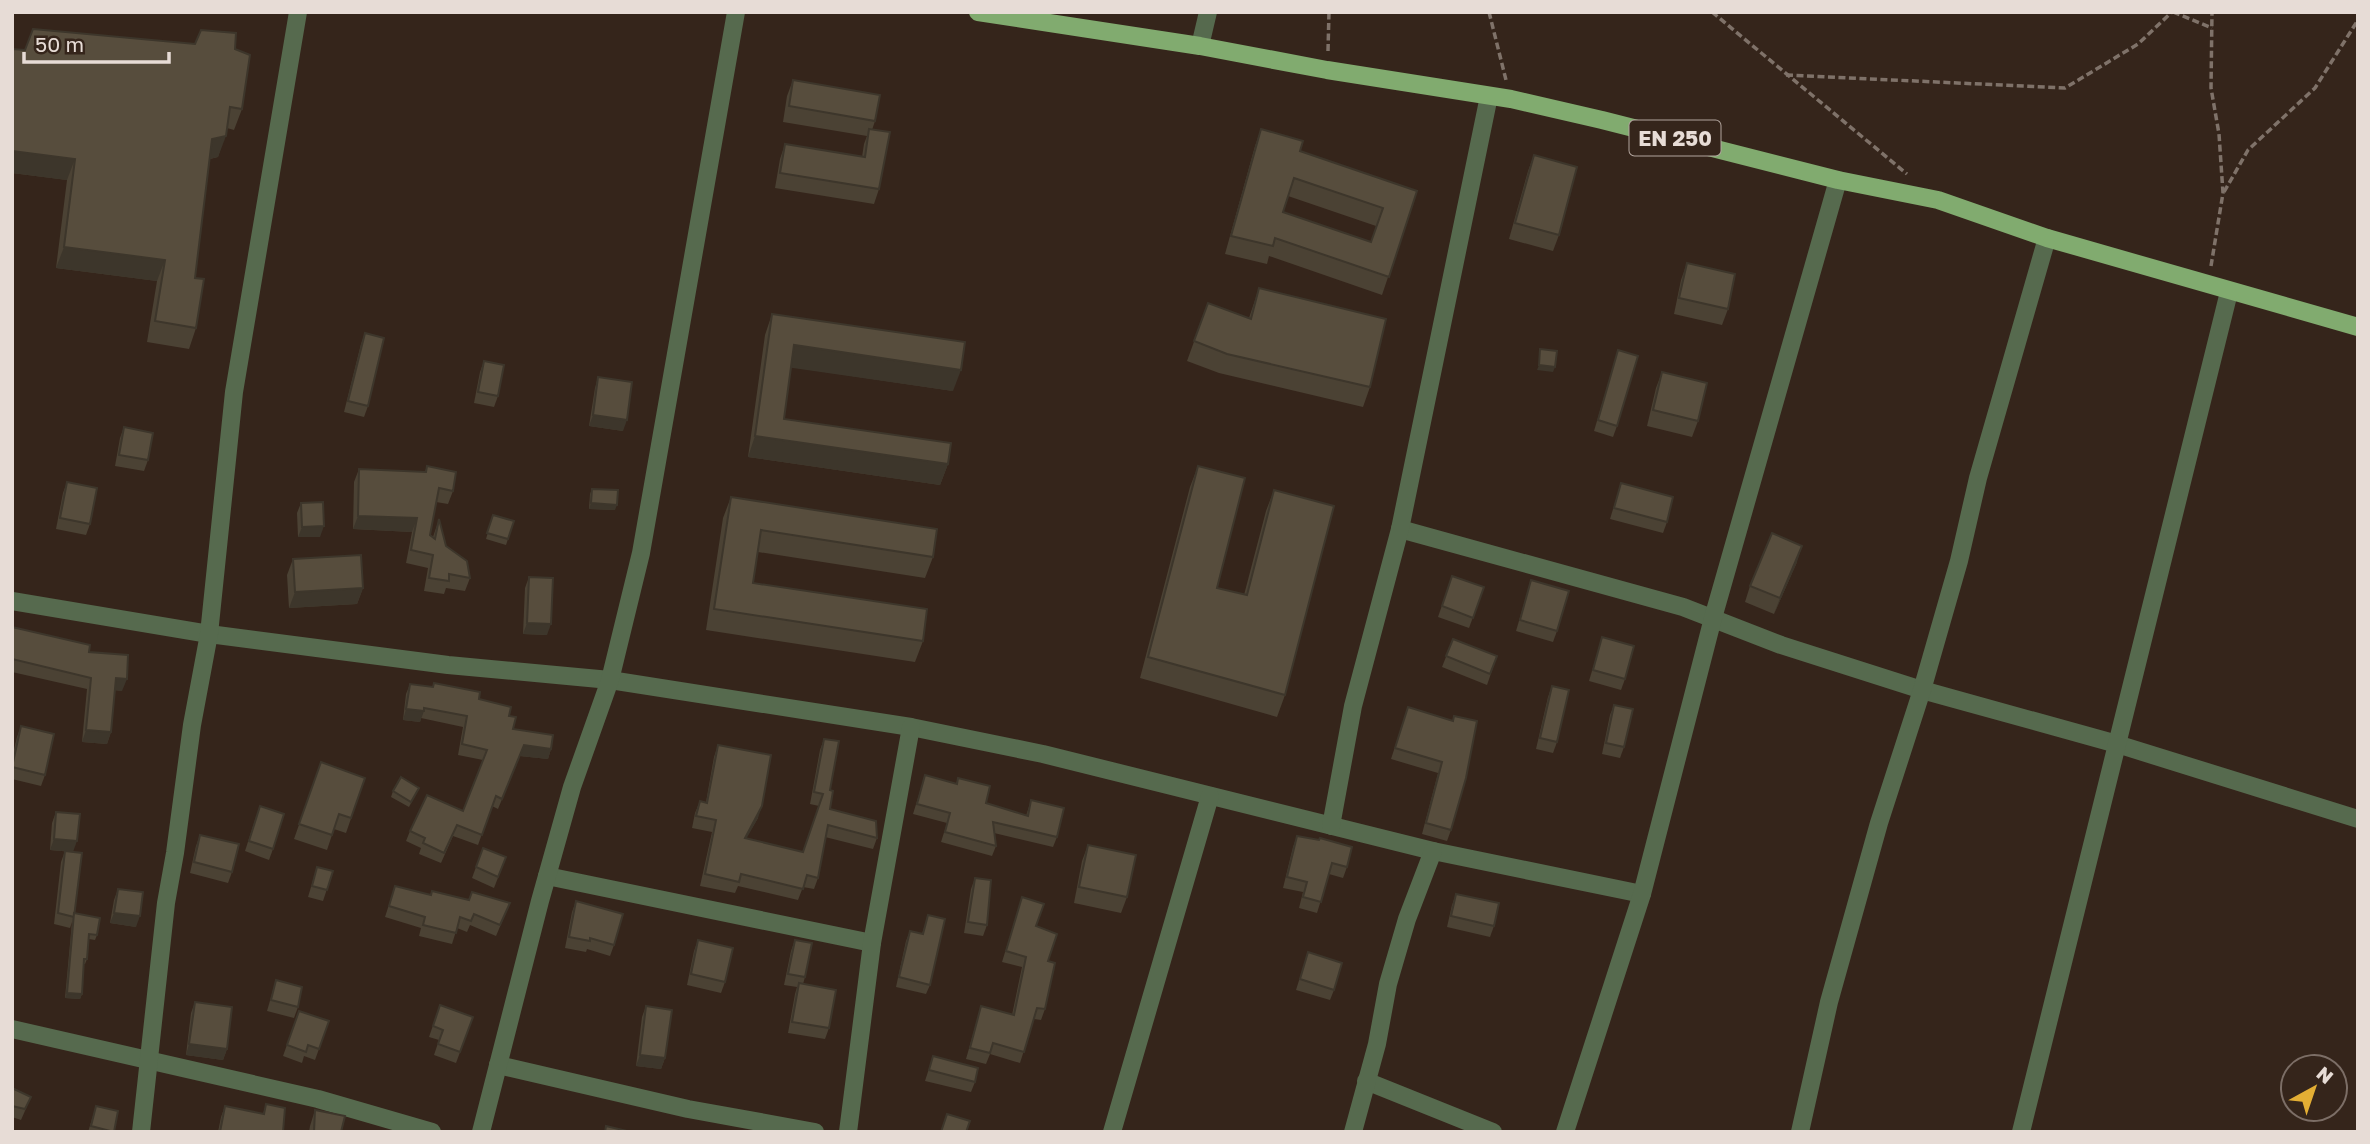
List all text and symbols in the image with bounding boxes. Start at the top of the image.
scale bar [24,21,170,65]
text: 50 m [35,31,84,57]
road number: EN 250 [1630,120,1720,156]
north arrow [2279,1053,2349,1123]
text: N [2312,1061,2338,1088]

